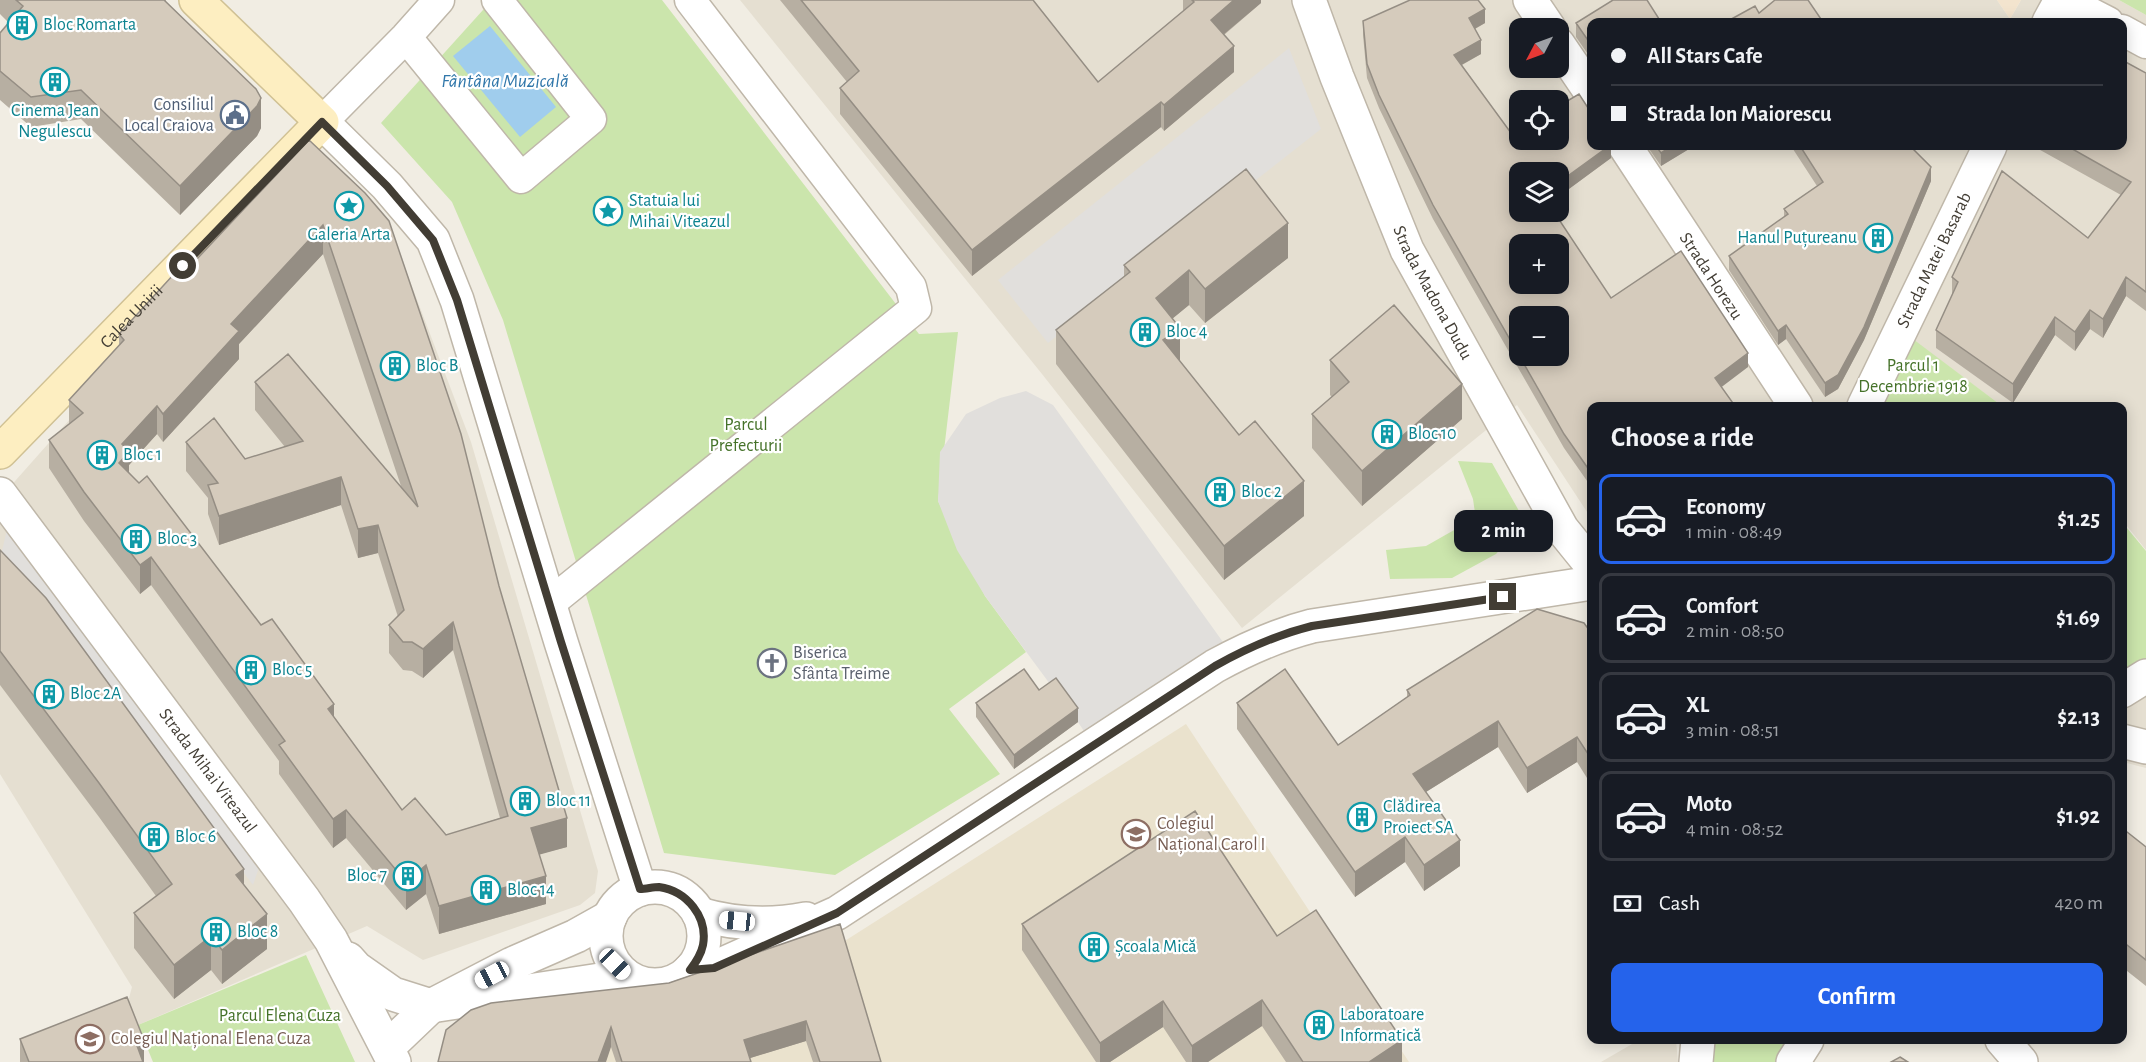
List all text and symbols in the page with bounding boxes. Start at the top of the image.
building icon: Bloc Romarta [6,9,38,41]
place label: Bloc Romarta [43,16,136,34]
north arrow [1509,18,1569,78]
map controls [1509,18,1569,366]
text: All Stars Cafe [1647,45,1763,67]
building icon: Cinema Jean Negulescu [39,66,71,98]
water label: Fântâna Muzicală [441,71,569,91]
button: locate [1509,90,1569,150]
place label: Consiliul Local Craiova [124,96,214,135]
public building icon: Consiliul Local Craiova [219,99,251,131]
place label: Cinema Jean Negulescu [11,102,99,141]
text: Strada Ion Maiorescu [1647,103,1831,125]
button: layers [1509,162,1569,222]
place icon: Galeria Arta [333,190,365,222]
street label: Strada Matei Basarab [1894,190,1975,331]
place label: Statuia lui Mihai Viteazul [629,192,730,231]
place icon: Statuia lui Mihai Viteazul [592,195,624,227]
building icon: Hanul Puțureanu [1862,222,1894,254]
street label: Strada Madona Dudu [1389,223,1475,363]
place label: Galeria Arta [307,226,391,244]
place label: Hanul Puțureanu [1737,229,1857,248]
street label: Strada Horezu [1676,230,1746,323]
button: + [1509,234,1569,294]
route start [169,252,196,279]
street label: Calea Unirii [97,281,167,352]
button: − [1509,306,1569,366]
building icon: Bloc 4 [1129,316,1161,348]
place label: Bloc 4 [1166,323,1208,341]
building icon: Bloc B [379,350,411,382]
place label: Bloc B [416,357,459,375]
park label: Parcul 1 Decembrie 1918 [1858,357,1968,396]
park label: Parcul Prefecturii [710,416,782,455]
building icon: Bloc 10 [1371,418,1403,450]
text: Choose a ride [1611,424,1754,451]
place label: Bloc 10 [1408,425,1457,443]
building icon: Bloc 1 [86,439,118,471]
place label: Bloc 1 [123,446,162,464]
building icon: Bloc 2 [1204,476,1236,508]
place label: Bloc 2 [1241,483,1282,501]
icon: car [1614,492,1668,546]
text: Economy [1686,496,1766,518]
text: $1.25 [2057,508,2100,530]
callout: 2 min [1454,510,1552,552]
text: 2 min [1481,521,1526,541]
text: 1 min · 08:49 [1686,522,1782,542]
building icon: Bloc 3 [120,523,152,555]
place label: Bloc 3 [157,530,197,548]
route end [1489,583,1516,610]
icon: car [1614,591,1668,645]
text: Comfort [1686,595,1758,617]
text: $1.69 [2056,607,2100,629]
text: 2 min · 08:50 [1686,621,1784,641]
place label: Biserica Sfânta Treime [793,644,890,683]
church icon: Biserica Sfânta Treime [756,647,788,679]
building icon: Bloc 5 [235,654,267,686]
place label: Bloc 5 [272,661,312,679]
building icon: Bloc 2A [33,678,65,710]
place label: Bloc 2A [70,685,122,703]
icon: car [1614,690,1668,744]
text: XL [1686,694,1709,716]
street label: Strada Mihai Viteazul [155,705,260,836]
text: $2.13 [2057,706,2100,728]
text: 3 min · 08:51 [1686,720,1780,740]
building icon: Bloc 11 [509,785,541,817]
icon: car [1614,789,1668,843]
place label: Bloc 11 [546,792,591,810]
text: Moto [1686,793,1732,815]
place label: Clădirea Proiect SA [1383,798,1455,837]
building icon: Clădirea Proiect SA [1346,801,1378,833]
text: $1.92 [2056,805,2100,827]
place label: Colegiul Național Carol I [1157,815,1265,855]
school or university icon: Colegiul Național Carol I [1120,818,1152,850]
text: 4 min · 08:52 [1686,819,1783,839]
building icon: Bloc 6 [138,821,170,853]
place label: Bloc 6 [175,828,216,846]
building icon: Bloc 7 [392,860,424,892]
place label: Bloc 7 [347,867,387,885]
building icon: Bloc 14 [470,874,502,906]
place label: Bloc 14 [507,881,555,899]
icon: cash [1611,887,1644,920]
text: Cash [1659,892,1700,914]
text: 420 m [2054,893,2103,913]
car [718,910,756,932]
building icon: Bloc 8 [200,916,232,948]
place label: Bloc 8 [237,923,278,941]
building icon: Școala Mică [1078,931,1110,963]
place label: Școala Mică [1115,938,1197,957]
car [596,945,634,983]
car [472,959,512,991]
button: Confirm [1611,963,2103,1032]
place label: Laboratoare Informatică [1340,1006,1424,1045]
park label: Parcul Elena Cuza [219,1007,341,1025]
building icon: Laboratoare Informatică [1303,1009,1335,1041]
school or university icon: Colegiul Național Elena Cuza [74,1023,106,1055]
place label: Colegiul Național Elena Cuza [111,1030,311,1049]

